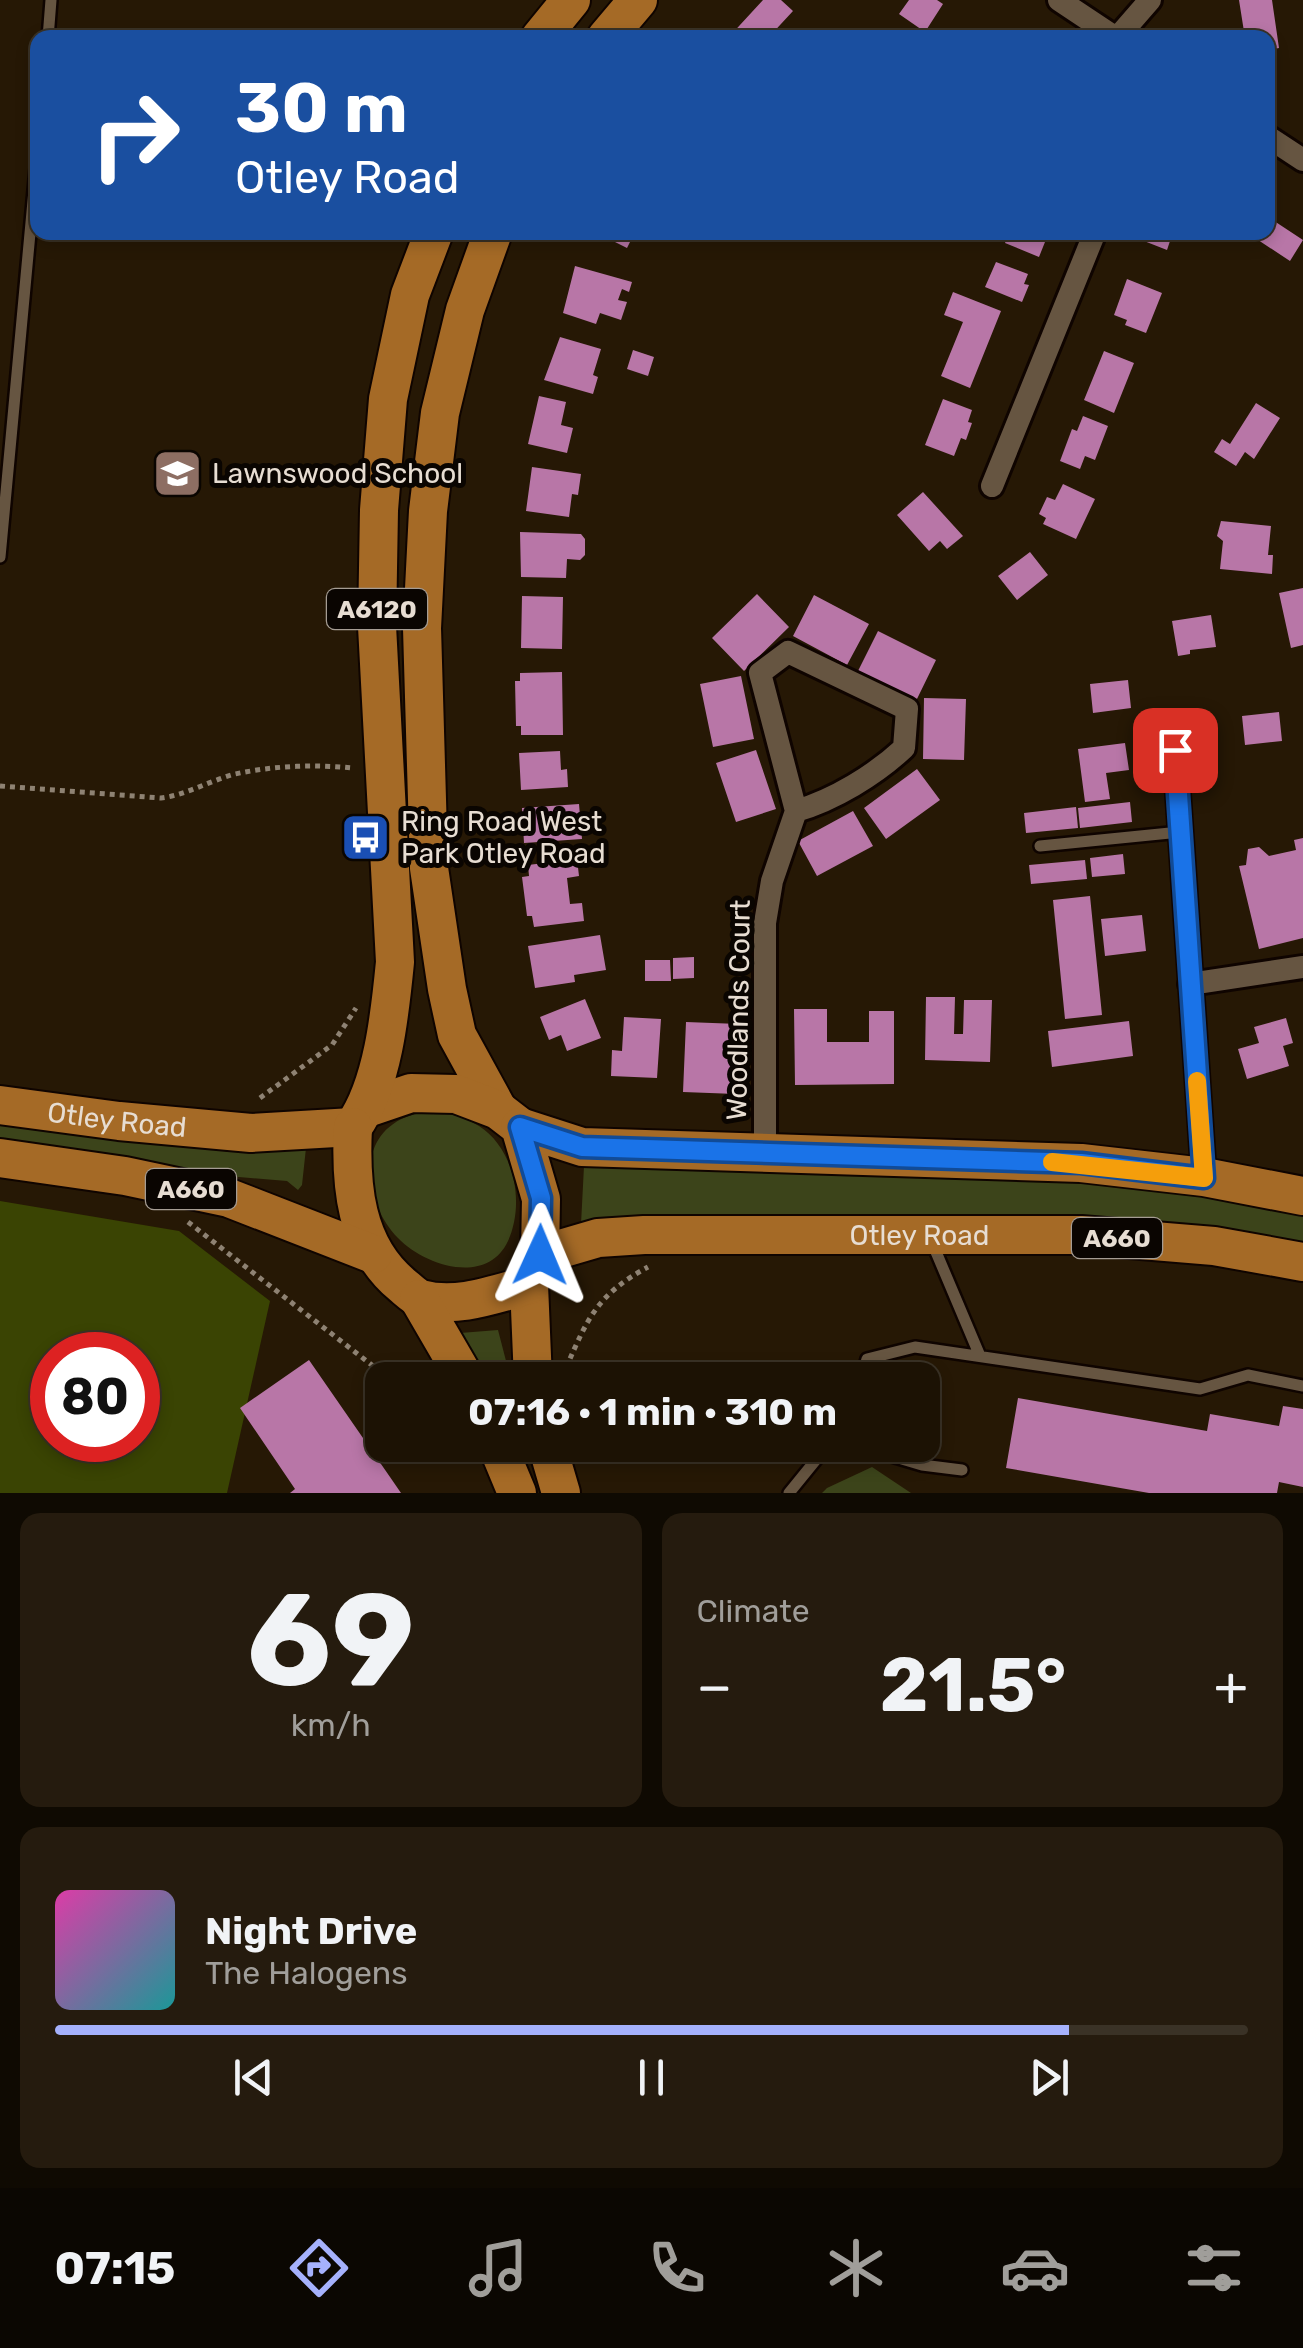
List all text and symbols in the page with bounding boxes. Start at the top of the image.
text: 30 m [235,67,408,150]
icon: right [70,70,200,200]
text: Otley Road [235,151,460,204]
school or university icon: Lawnswood School [151,447,203,499]
place label: Lawnswood School [212,457,463,490]
road number: A6120 [327,589,427,629]
pin [1133,708,1218,793]
icon: arrive [1148,723,1203,778]
place label: Ring Road West Park Otley Road [401,805,606,870]
bus stop icon: Ring Road West Park Otley Road [340,811,392,863]
street label: Woodlands Court [720,899,757,1121]
street label: Otley Road [45,1096,188,1144]
road number: A660 [146,1169,236,1209]
position arrow [488,1203,592,1307]
road number: A660 [1072,1218,1162,1258]
street label: Otley Road [850,1219,989,1252]
speed limit sign: 80 [30,1332,160,1462]
text: 07:16 · 1 min · 310 m [468,1389,837,1435]
text: 69 [247,1563,415,1718]
text: Climate [697,1592,810,1630]
text: 21.5° [880,1641,1066,1730]
text: − [697,1654,732,1719]
text: + [1214,1654,1248,1719]
text: km/h [291,1706,371,1744]
text: Night Drive [205,1908,417,1954]
text: The Halogens [205,1954,408,1992]
icon: previous [226,2050,281,2105]
icon: pause [624,2050,679,2105]
icon: next [1022,2050,1077,2105]
icon: directions [284,2233,354,2303]
icon: music [463,2233,533,2303]
icon: phone [642,2233,712,2303]
icon: climate [821,2233,891,2303]
icon: car [1000,2233,1070,2303]
icon: filters [1179,2233,1249,2303]
text: 07:15 [54,2242,175,2295]

